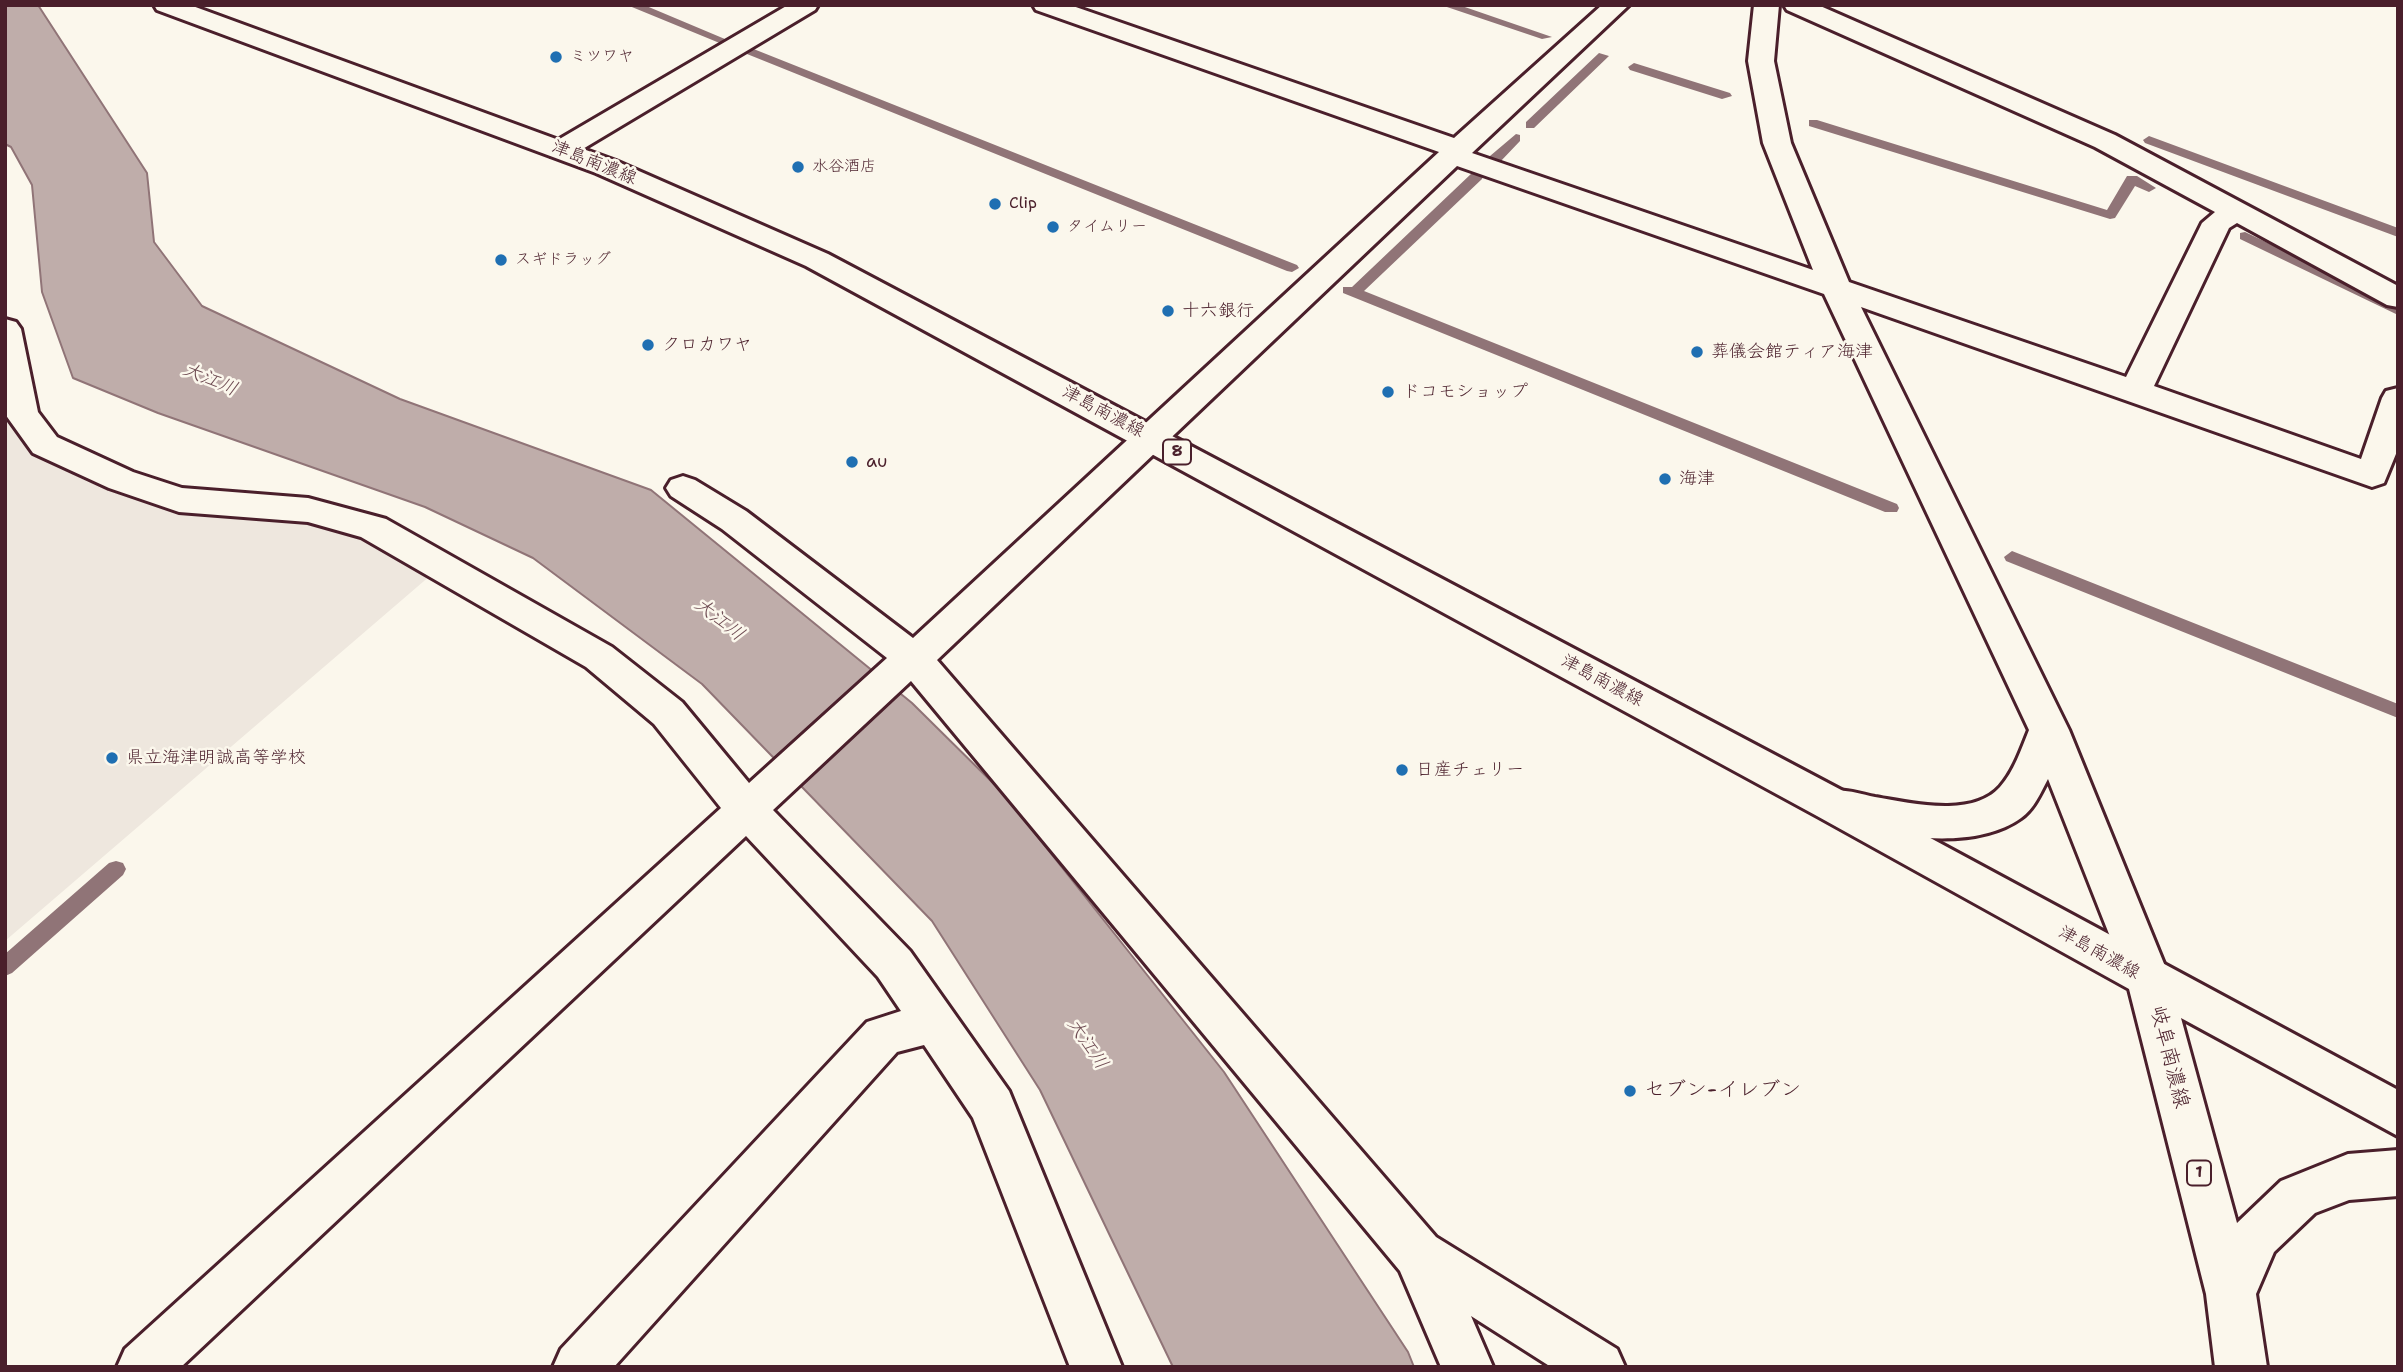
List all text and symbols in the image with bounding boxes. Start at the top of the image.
place label: ミツワヤ [570,47,634,67]
marker: ミツワヤ [548,49,564,65]
street label: 津島南濃線 [548,136,640,190]
place label: 水谷酒店 [812,157,876,177]
marker: 水谷酒店 [790,159,806,175]
place label: Clip [1009,194,1037,214]
marker: Clip [987,196,1003,212]
place label: タイムリー [1067,217,1147,237]
marker: タイムリー [1045,219,1061,235]
place label: スギドラッグ [515,250,611,270]
marker: スギドラッグ [493,252,509,268]
place label: 十六銀行 [1182,300,1254,322]
marker: 十六銀行 [1160,303,1176,319]
place label: クロカワヤ [662,334,752,356]
marker: クロカワヤ [640,337,656,353]
place label: 葬儀会館ティア海津 [1711,341,1873,363]
marker: 葬儀会館ティア海津 [1689,344,1705,360]
water label: 大江川 [179,358,241,402]
street label: 津島南濃線 [1058,381,1148,443]
place label: ドコモショップ [1402,381,1528,403]
marker: ドコモショップ [1380,384,1396,400]
road number: 8 [1163,440,1191,464]
place label: au [866,451,887,473]
marker: au [844,454,860,470]
place label: 海津 [1679,468,1715,490]
marker: 海津 [1657,471,1673,487]
water label: 大江川 [690,593,748,647]
street label: 津島南濃線 [1557,650,1647,712]
place label: 県立海津明誠高等学校 [126,747,306,769]
marker: 県立海津明誠高等学校 [104,750,120,766]
place label: 日産チェリー [1416,759,1524,781]
marker: 日産チェリー [1394,762,1410,778]
street label: 津島南濃線 [2054,922,2144,984]
street label: 岐阜南濃線 [2144,1003,2194,1111]
water label: 大江川 [1062,1014,1112,1074]
place label: セブン-イレブン [1644,1078,1801,1104]
marker: セブン-イレブン [1622,1083,1638,1099]
road number: 1 [2187,1161,2211,1186]

